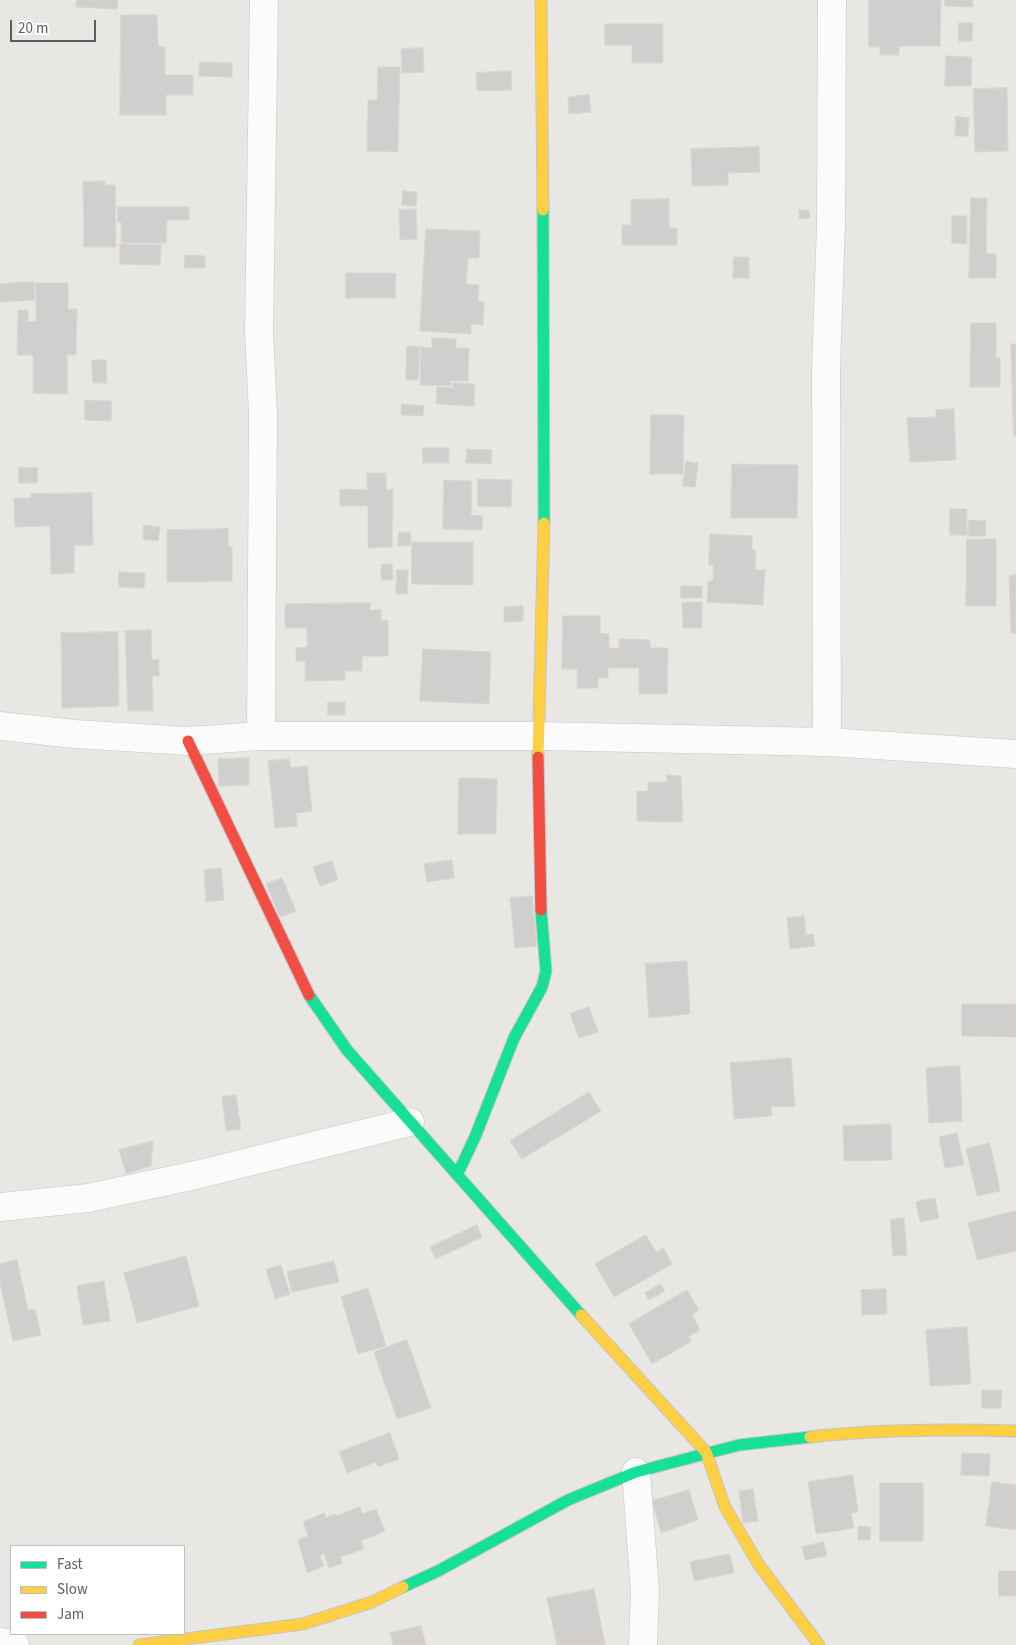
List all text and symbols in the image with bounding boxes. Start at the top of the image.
scale bar [12,10,99,42]
text: 20 m [18,18,48,39]
legend [10,1545,185,1635]
text: Fast [57,1554,83,1575]
text: Slow [57,1579,88,1600]
text: Jam [57,1604,84,1625]

